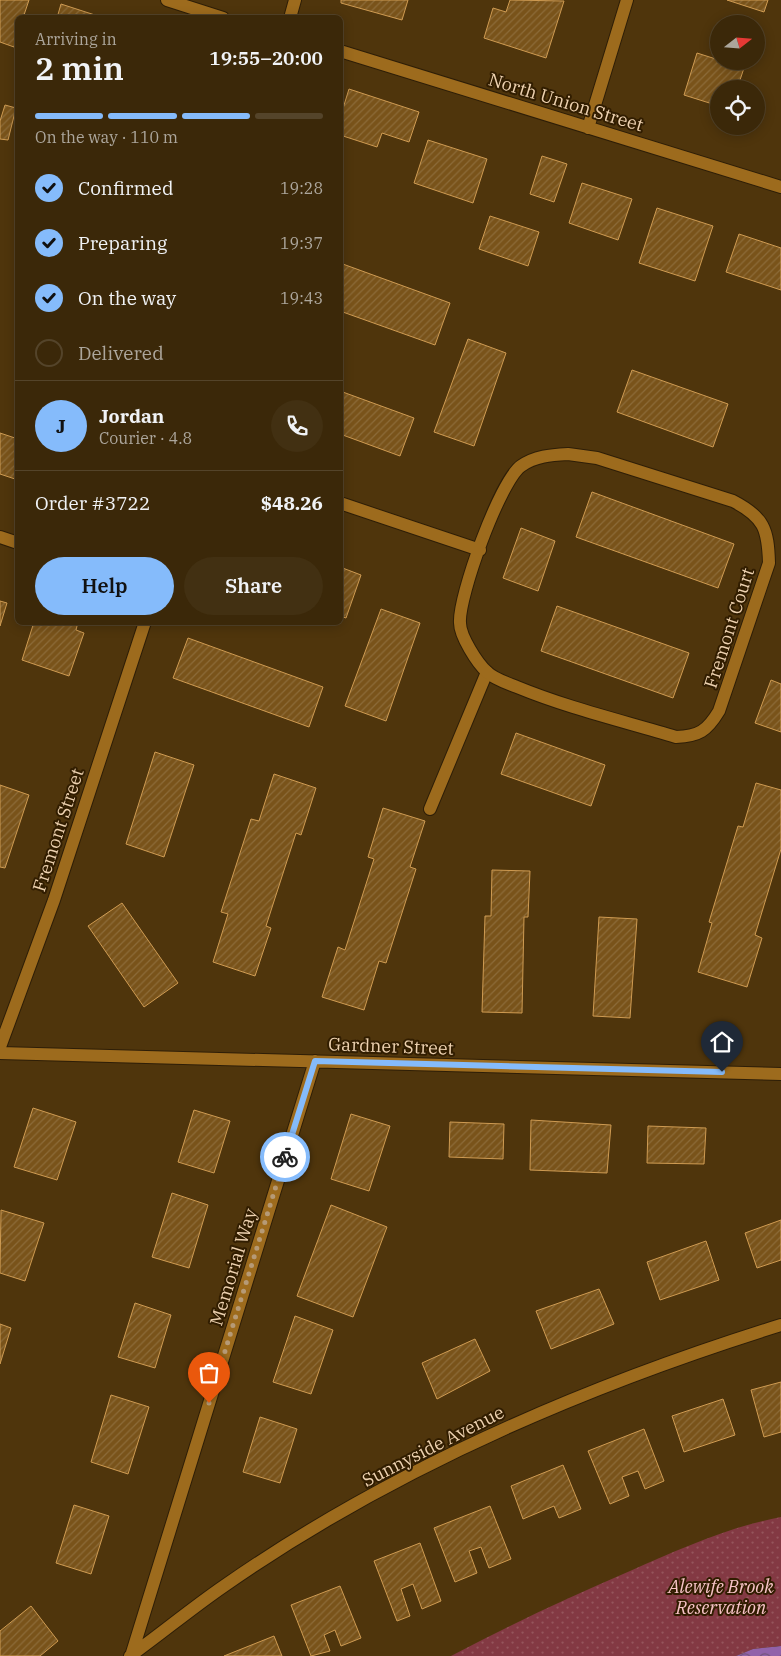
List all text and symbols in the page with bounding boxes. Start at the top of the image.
north arrow [710,15,765,70]
map controls [710,15,765,135]
text: Arriving in [35,29,117,49]
text: 19:55–20:00 [209,46,323,70]
text: 2 min [35,47,124,89]
street label: North Union Street [486,67,646,137]
button: locate [710,80,765,135]
text: On the way · 110 m [35,127,178,147]
icon: check [35,174,63,202]
text: Confirmed [78,176,173,200]
text: 19:28 [280,178,323,198]
icon: check [35,229,63,257]
text: Preparing [78,231,167,255]
text: 19:37 [280,233,323,253]
icon: check [35,284,63,312]
text: On the way [78,286,176,310]
text: 19:43 [280,288,323,308]
text: Delivered [78,341,164,365]
button: phone [271,400,323,452]
text: Jordan [99,404,164,428]
text: J [56,414,66,438]
text: Courier · 4.8 [99,428,192,448]
text: Order #3722 [35,491,150,515]
text: $48.26 [261,491,323,515]
button: Help [35,557,174,615]
button: Share [184,557,323,615]
street label: Fremont Court [699,565,759,691]
street label: Fremont Street [27,765,89,895]
pin [701,1021,743,1072]
icon: home [708,1028,736,1056]
street label: Gardner Street [328,1032,454,1060]
courier [260,1132,310,1182]
icon: bike [271,1143,299,1171]
street label: Memorial Way [204,1205,262,1328]
pin [188,1352,230,1403]
icon: bag [195,1359,223,1387]
street label: Sunnyside Avenue [358,1400,508,1492]
park label: Alewife Brook Reservation [667,1575,774,1619]

